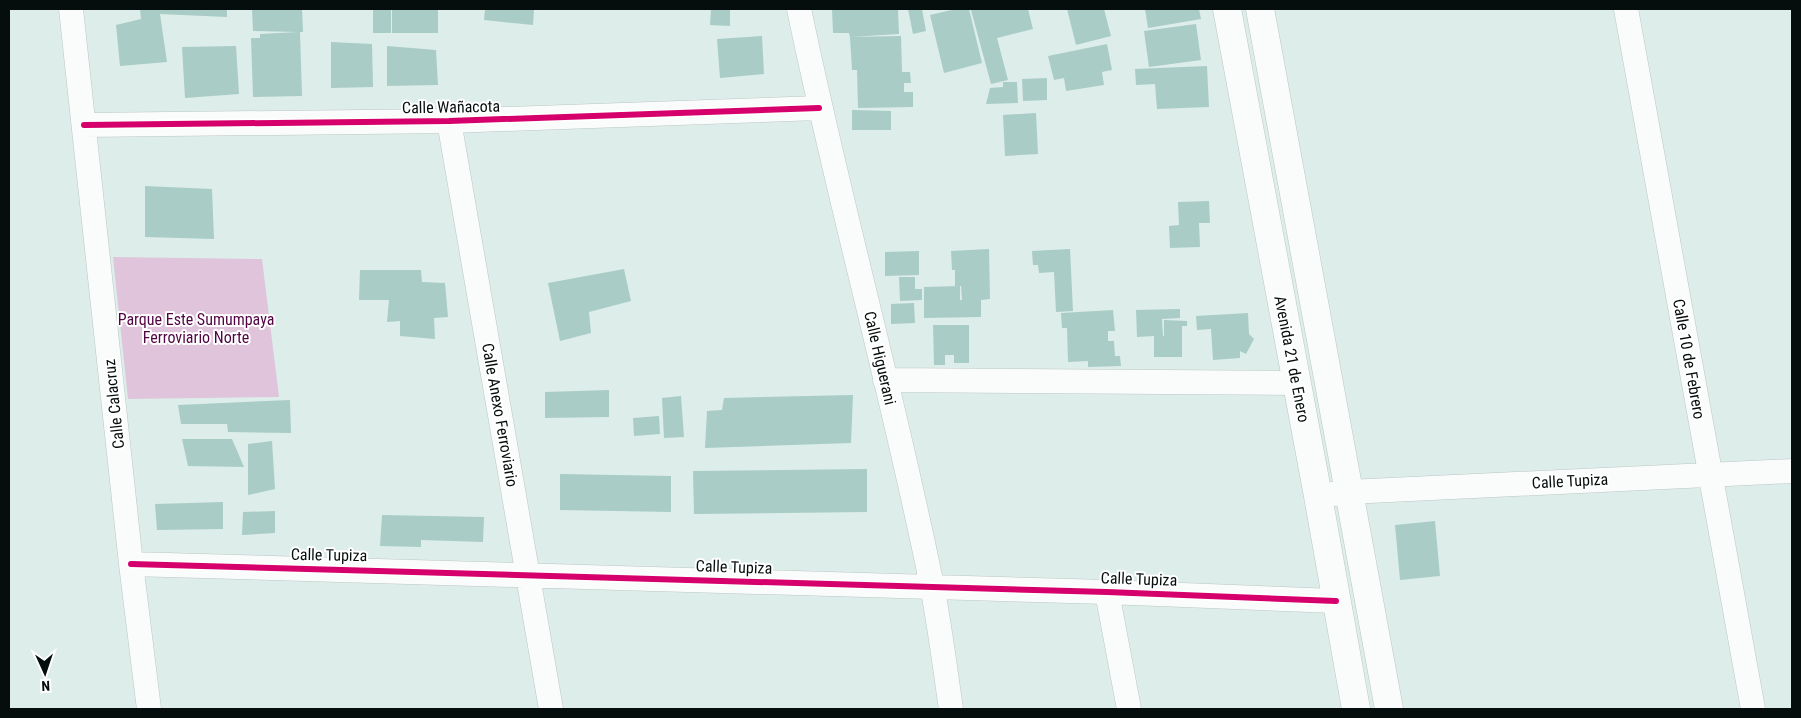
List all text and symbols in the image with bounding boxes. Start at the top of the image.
street label: Calle Wañacota [402,97,500,117]
street label: Avenida 21 de Enero [1270,294,1314,424]
street label: Calle 10 de Febrero [1669,297,1709,421]
street label: Calle Higuerani [860,309,900,407]
park label: Parque Este Sumumpaya Ferroviario Norte [118,310,274,347]
street label: Calle Anexo Ferroviario [478,342,522,488]
street label: Calle Calacruz [100,358,128,450]
street label: Calle Tupiza [1531,470,1609,492]
street label: Calle Tupiza [291,545,367,565]
street label: Calle Tupiza [695,556,773,578]
street label: Calle Tupiza [1100,568,1178,590]
north arrow [20,648,70,698]
text: N [41,678,50,694]

